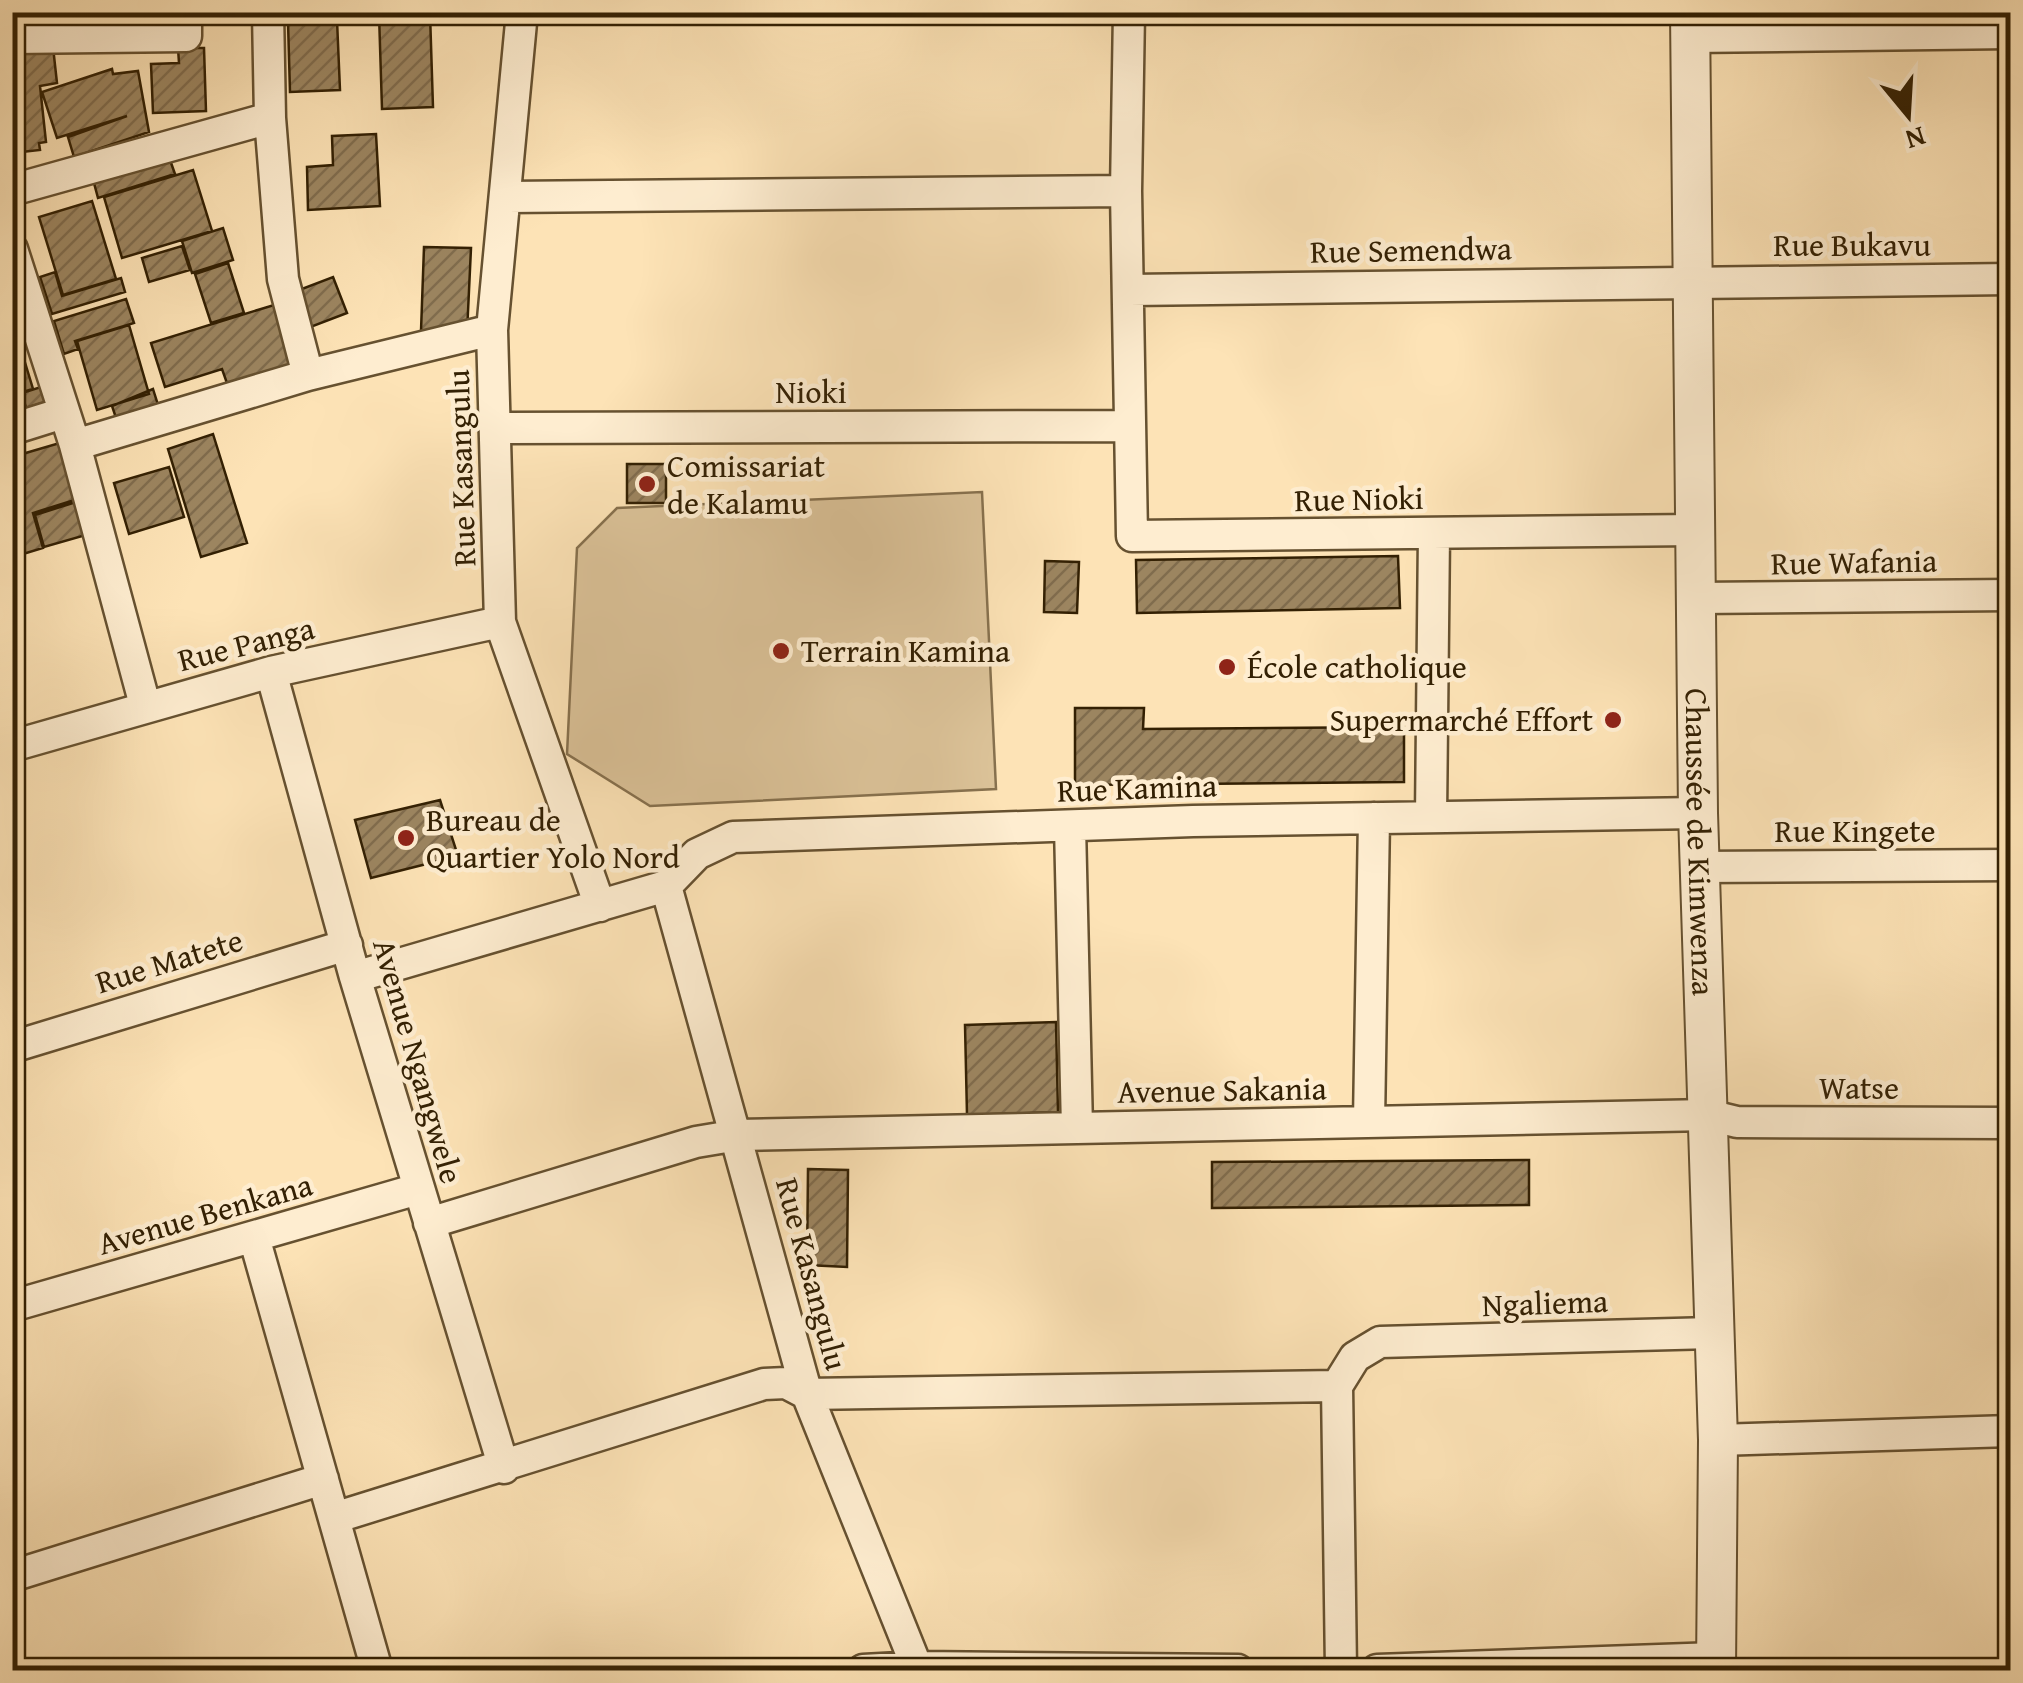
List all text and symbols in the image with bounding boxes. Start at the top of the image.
north arrow [1858,65,1958,165]
text: N [1900,117,1931,162]
street label: Rue Bukavu [1773,221,1931,268]
street label: Rue Semendwa [1310,224,1512,275]
street label: Rue Kasangulu [434,368,487,567]
street label: Nioki [775,368,847,415]
place label: Comissariat de Kalamu [667,442,825,526]
marker: Comissariat de Kalamu [636,473,658,495]
street label: Rue Nioki [1294,474,1424,523]
street label: Rue Wafania [1770,537,1938,586]
street label: Rue Panga [173,604,319,683]
place label: Terrain Kamina [801,627,1010,674]
marker: Terrain Kamina [770,640,792,662]
place label: École catholique [1247,643,1467,690]
marker: École catholique [1216,656,1238,678]
street label: Chaussée de Kimwenza [1674,688,1728,996]
place label: Supermarché Effort [1329,696,1593,743]
marker: Supermarché Effort [1602,709,1624,731]
street label: Rue Kamina [1056,761,1218,814]
place label: Bureau de Quartier Yolo Nord [426,796,680,880]
street label: Rue Kingete [1775,807,1935,854]
marker: Bureau de Quartier Yolo Nord [395,827,417,849]
street label: Rue Matete [89,916,248,1005]
street label: Avenue Ngangwele [361,933,476,1189]
street label: Avenue Sakania [1117,1064,1327,1115]
street label: Watse [1819,1064,1899,1111]
street label: Avenue Benkana [92,1160,318,1267]
street label: Rue Kasangulu [764,1173,861,1376]
street label: Ngaliema [1481,1277,1609,1328]

